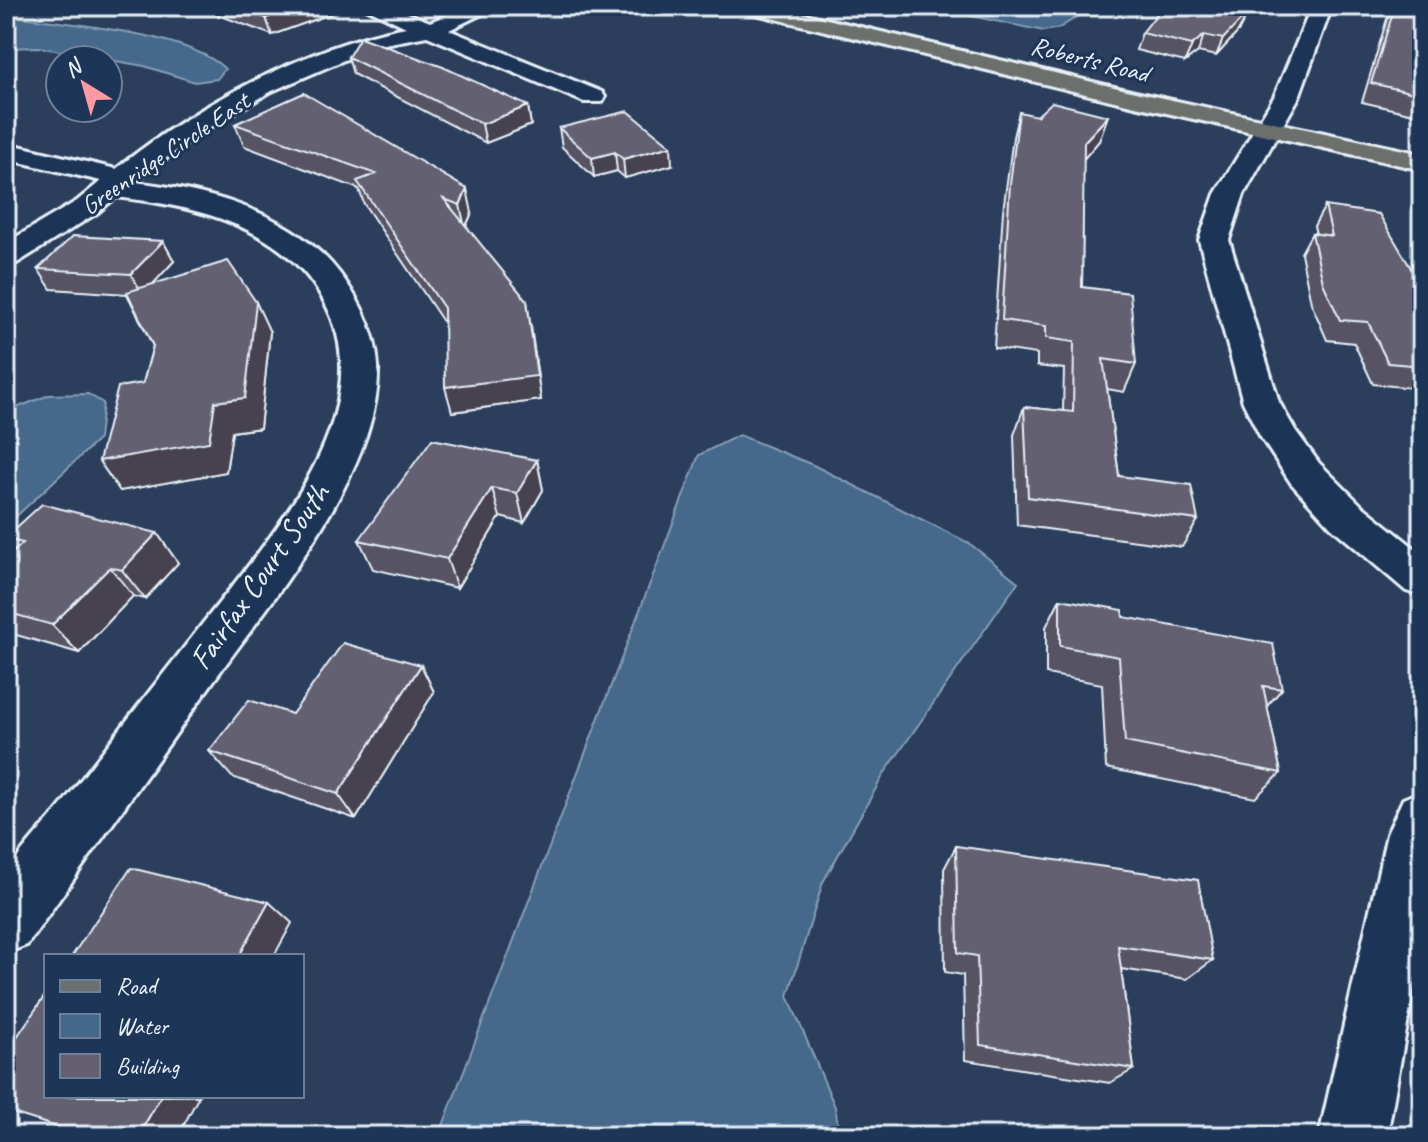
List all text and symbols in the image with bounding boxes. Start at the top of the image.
street label: Roberts Road [1028,29,1156,91]
north arrow [44,44,124,124]
text: N [59,52,89,84]
street label: Greenridge Circle East [75,83,258,222]
street label: Fairfax Court South [180,473,340,678]
legend [44,954,304,1098]
text: Road [116,971,160,1001]
text: Water [116,1011,171,1041]
text: Building [116,1051,181,1081]

